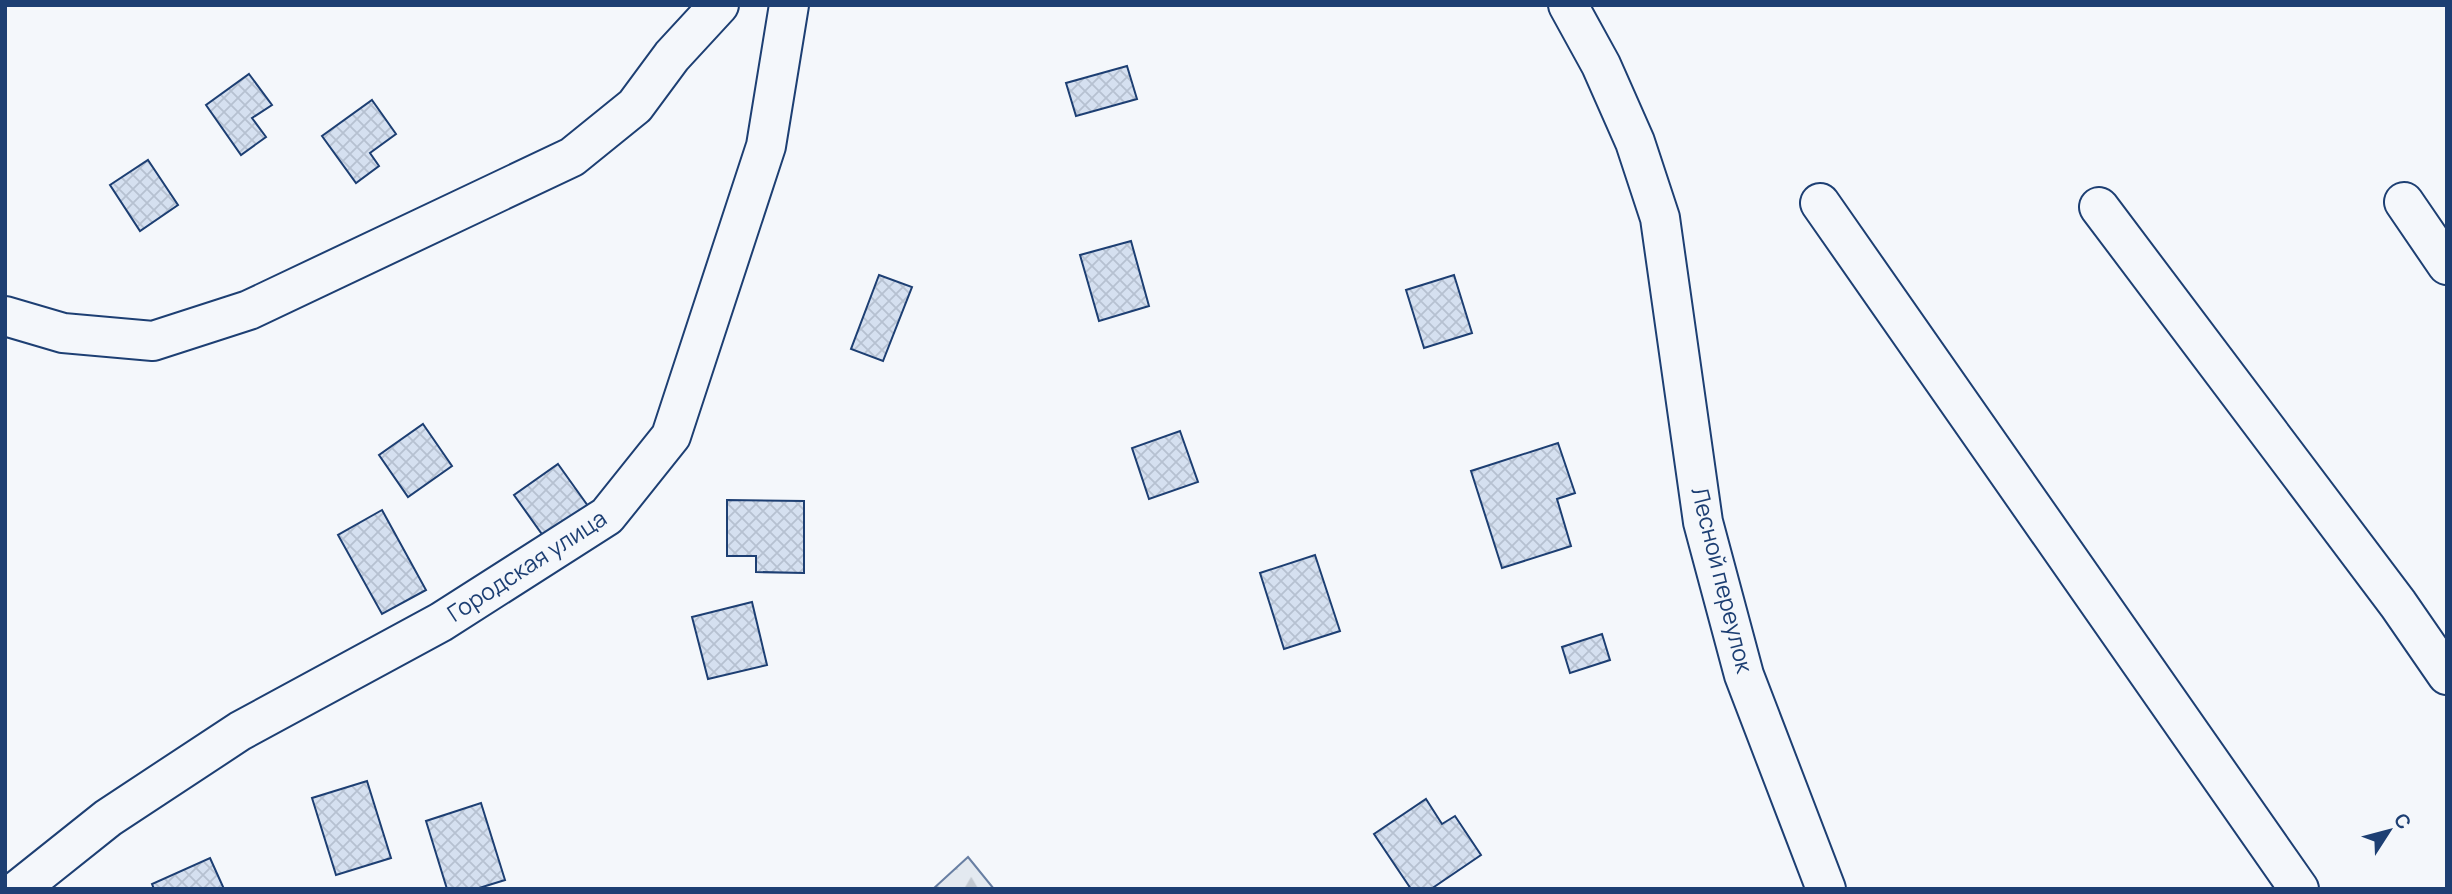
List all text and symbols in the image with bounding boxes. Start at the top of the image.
street label: Лесной переулок [1684,483,1762,677]
street label: Городская улица [441,502,612,629]
north arrow [2354,796,2424,866]
text: С [2388,808,2417,834]

